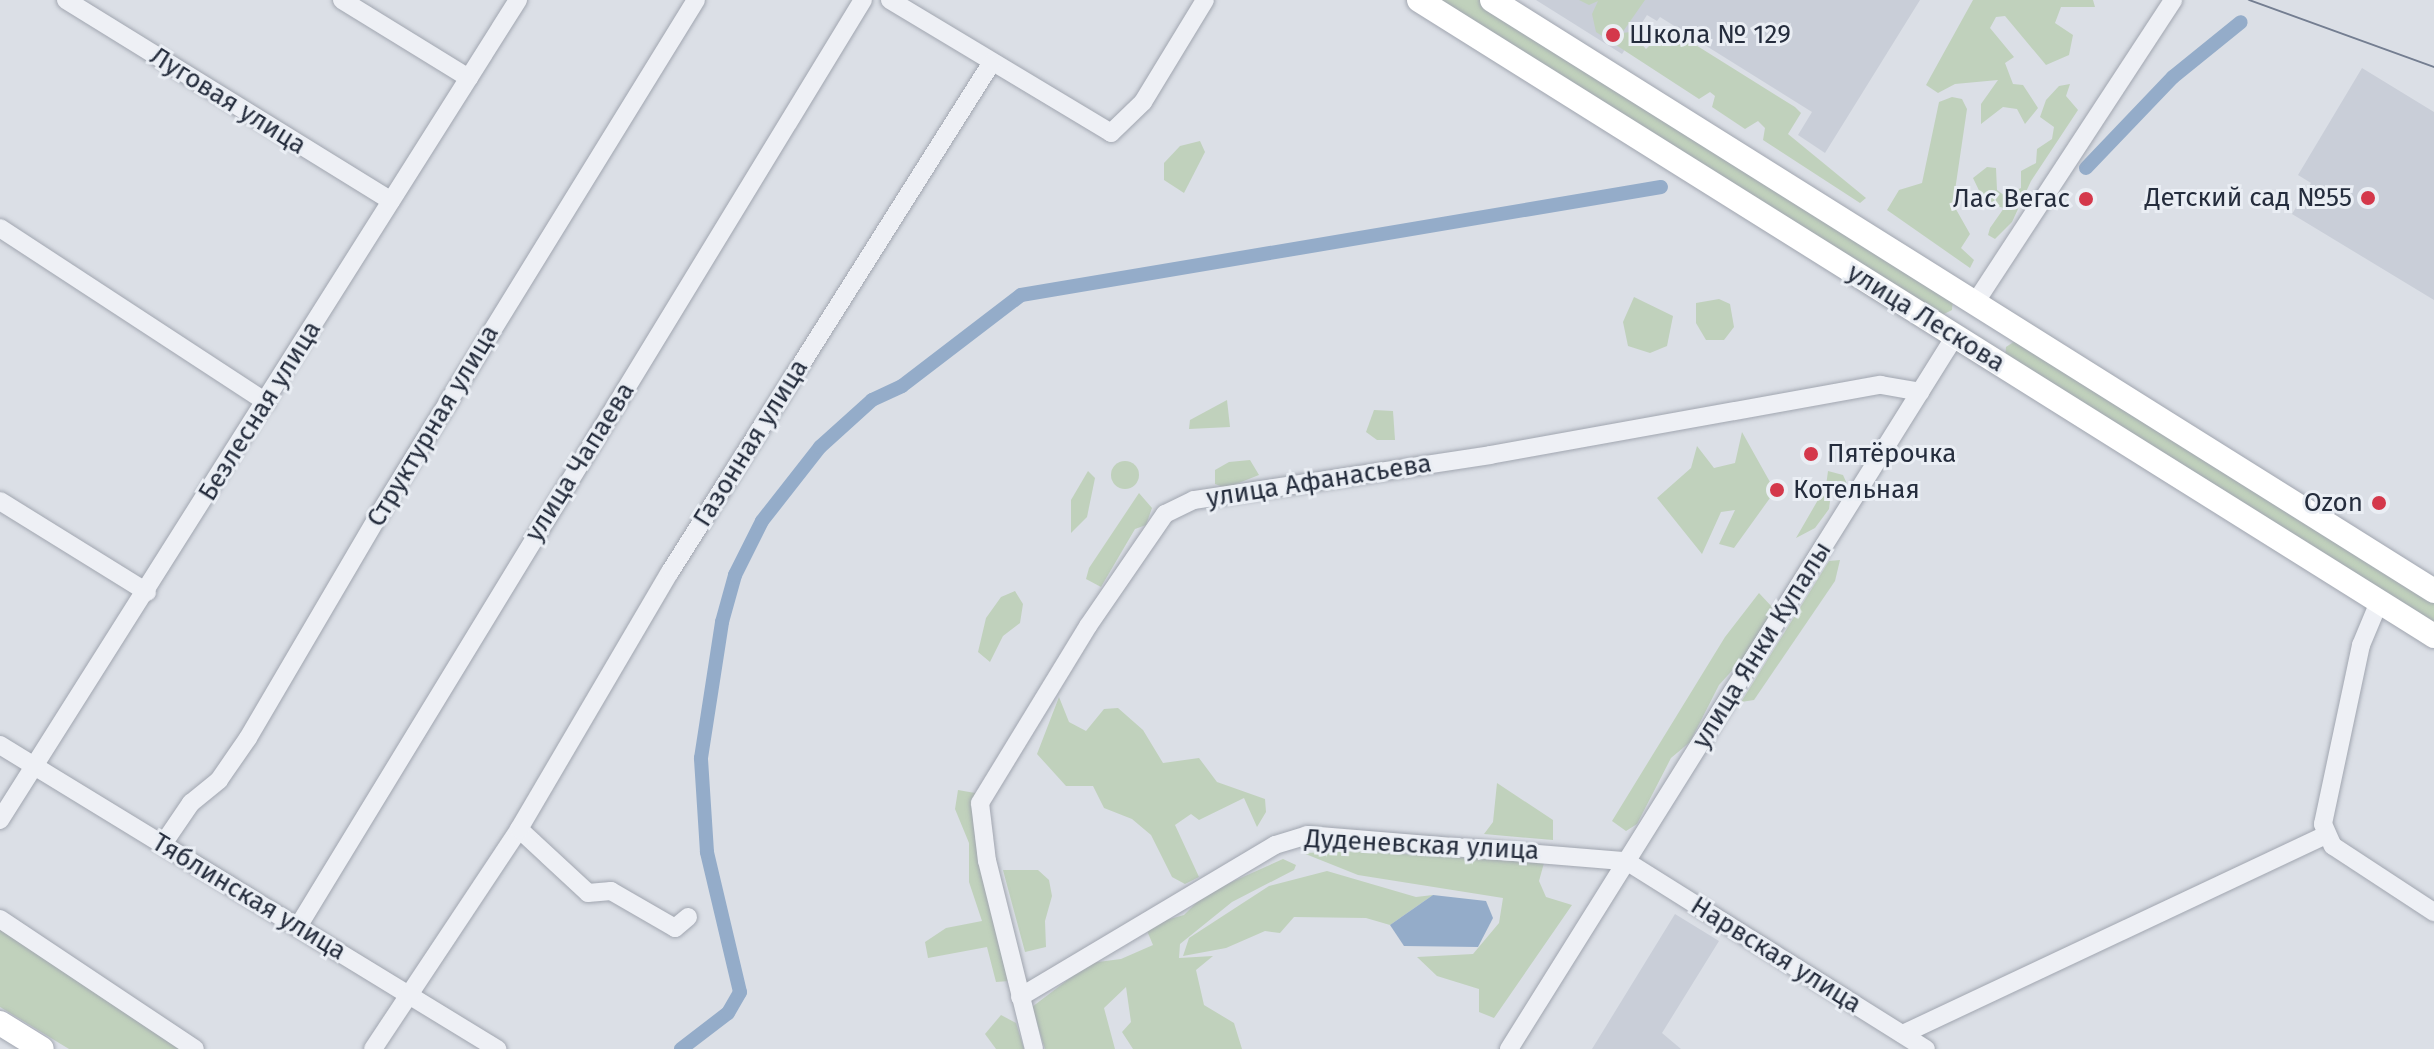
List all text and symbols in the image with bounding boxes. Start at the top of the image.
place label: Школа № 129 [1629,19,1791,51]
marker: Школа № 129 [1604,26,1622,44]
street label: Луговая улица [144,41,312,161]
place label: Детский сад №55 [2145,182,2352,214]
place label: Лас Вегас [1953,183,2070,215]
marker: Детский сад №55 [2359,189,2377,207]
marker: Лас Вегас [2077,190,2095,208]
street label: улица Лескова [1841,257,2011,379]
street label: Безлесная улица [192,315,328,507]
street label: Структурная улица [360,319,506,533]
street label: Газонная улица [687,354,815,532]
street label: улица Чапаева [519,377,641,547]
place label: Пятёрочка [1827,438,1956,470]
marker: Пятёрочка [1802,445,1820,463]
street label: улица Афанасьева [1204,448,1434,514]
place label: Котельная [1793,474,1920,506]
marker: Котельная [1768,481,1786,499]
place label: Ozon [2304,487,2363,519]
marker: Ozon [2370,494,2388,512]
street label: улица Янки Купалы [1686,536,1838,754]
street label: Дуденевская улица [1304,823,1540,867]
street label: Тяблинская улица [146,827,352,967]
street label: Нарвская улица [1685,890,1867,1020]

